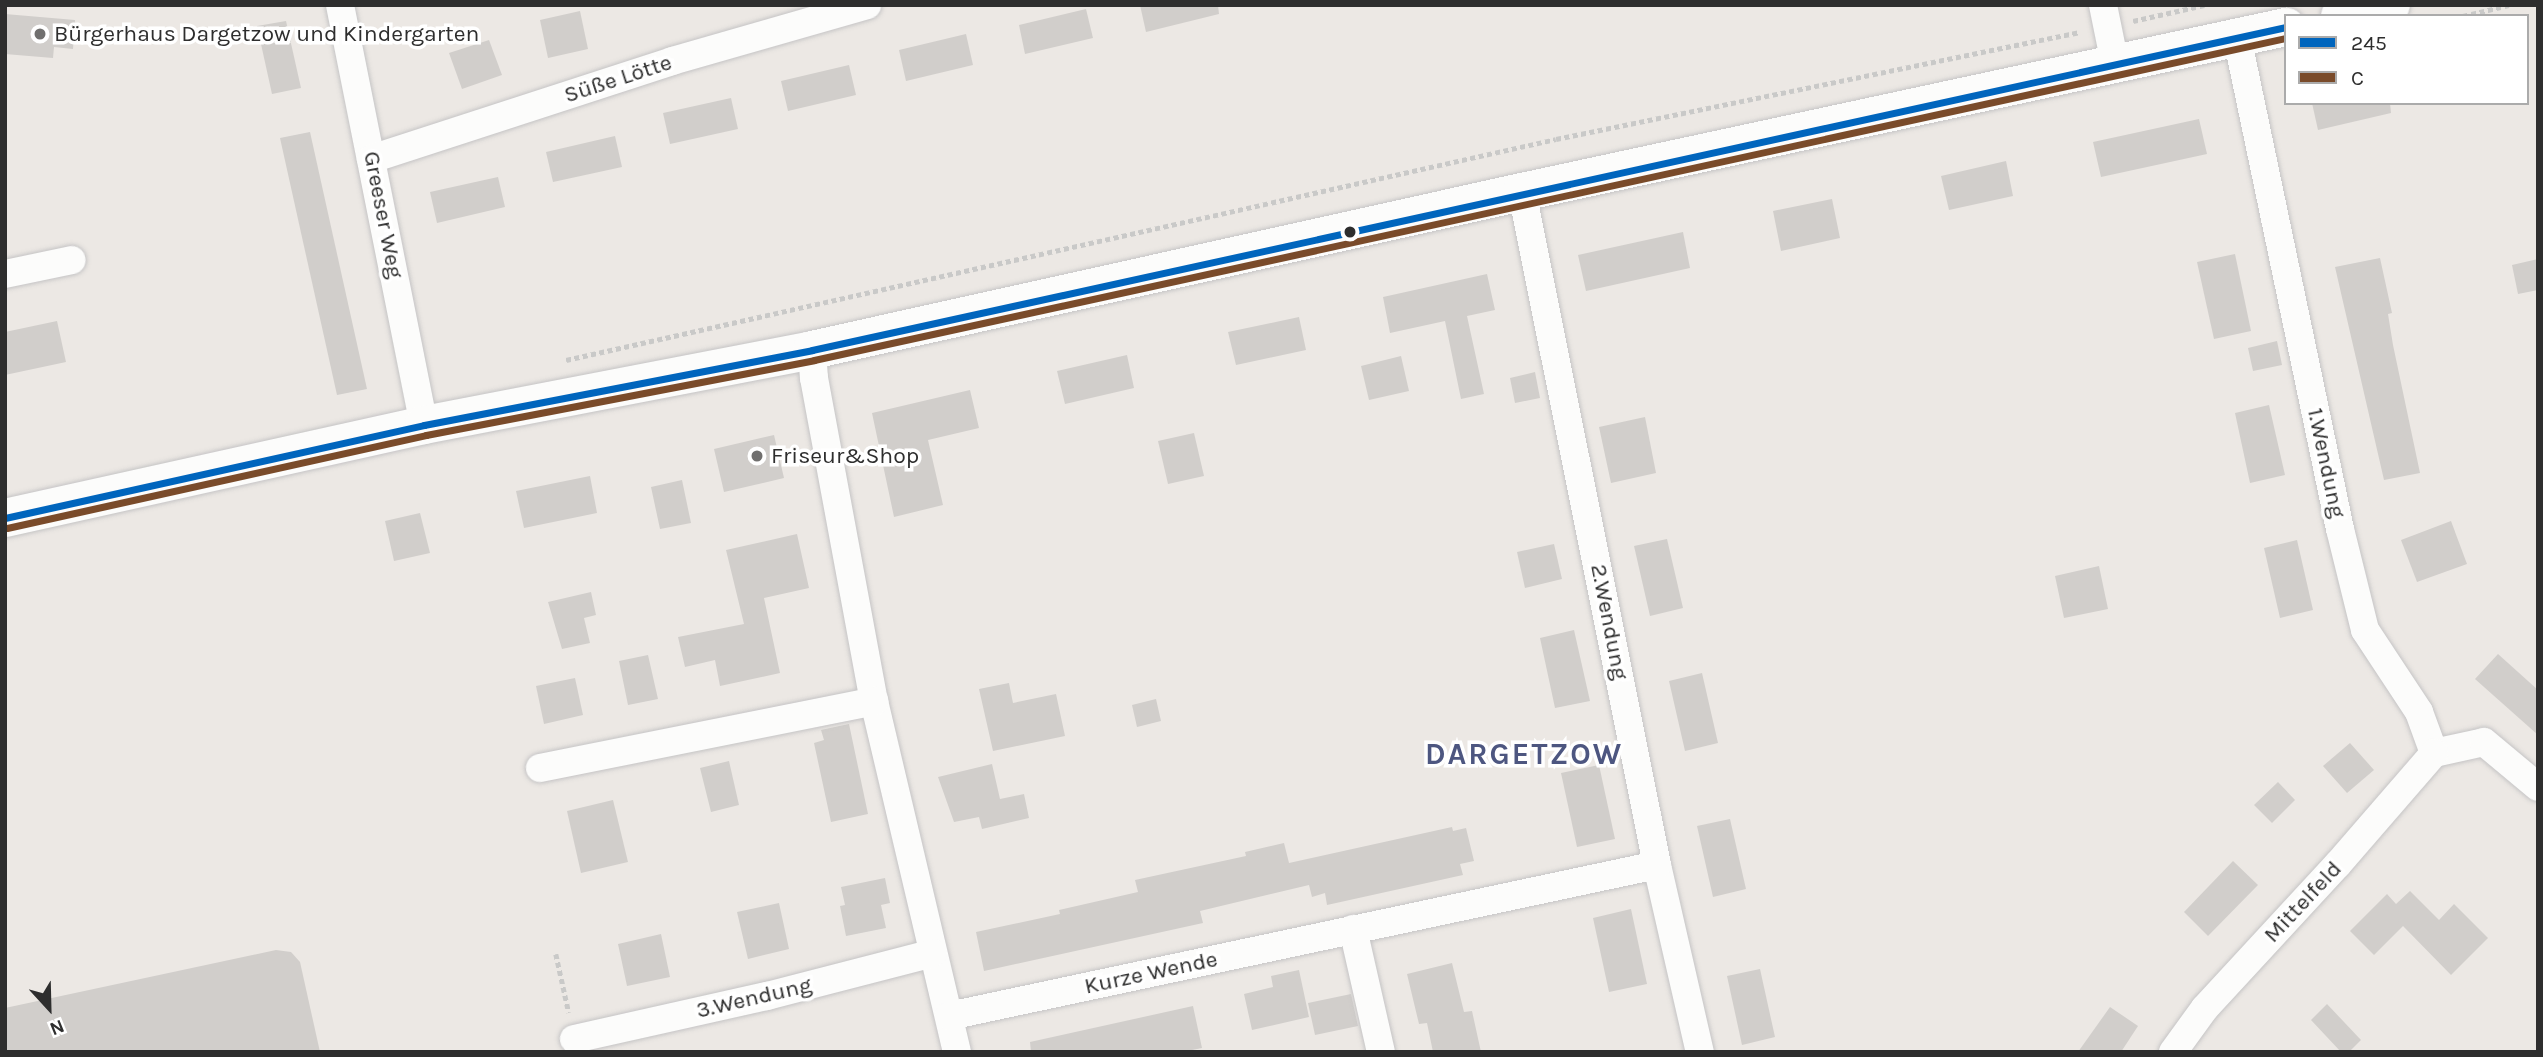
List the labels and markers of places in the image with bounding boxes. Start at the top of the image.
place label: Bürgerhaus Dargetzow und Kindergarten [54,20,479,48]
marker: Bürgerhaus Dargetzow und Kindergarten [32,26,48,42]
unlabelled marker [1343,225,1357,239]
place label: Friseur&Shop [771,442,919,470]
marker: Friseur&Shop [749,448,765,464]

